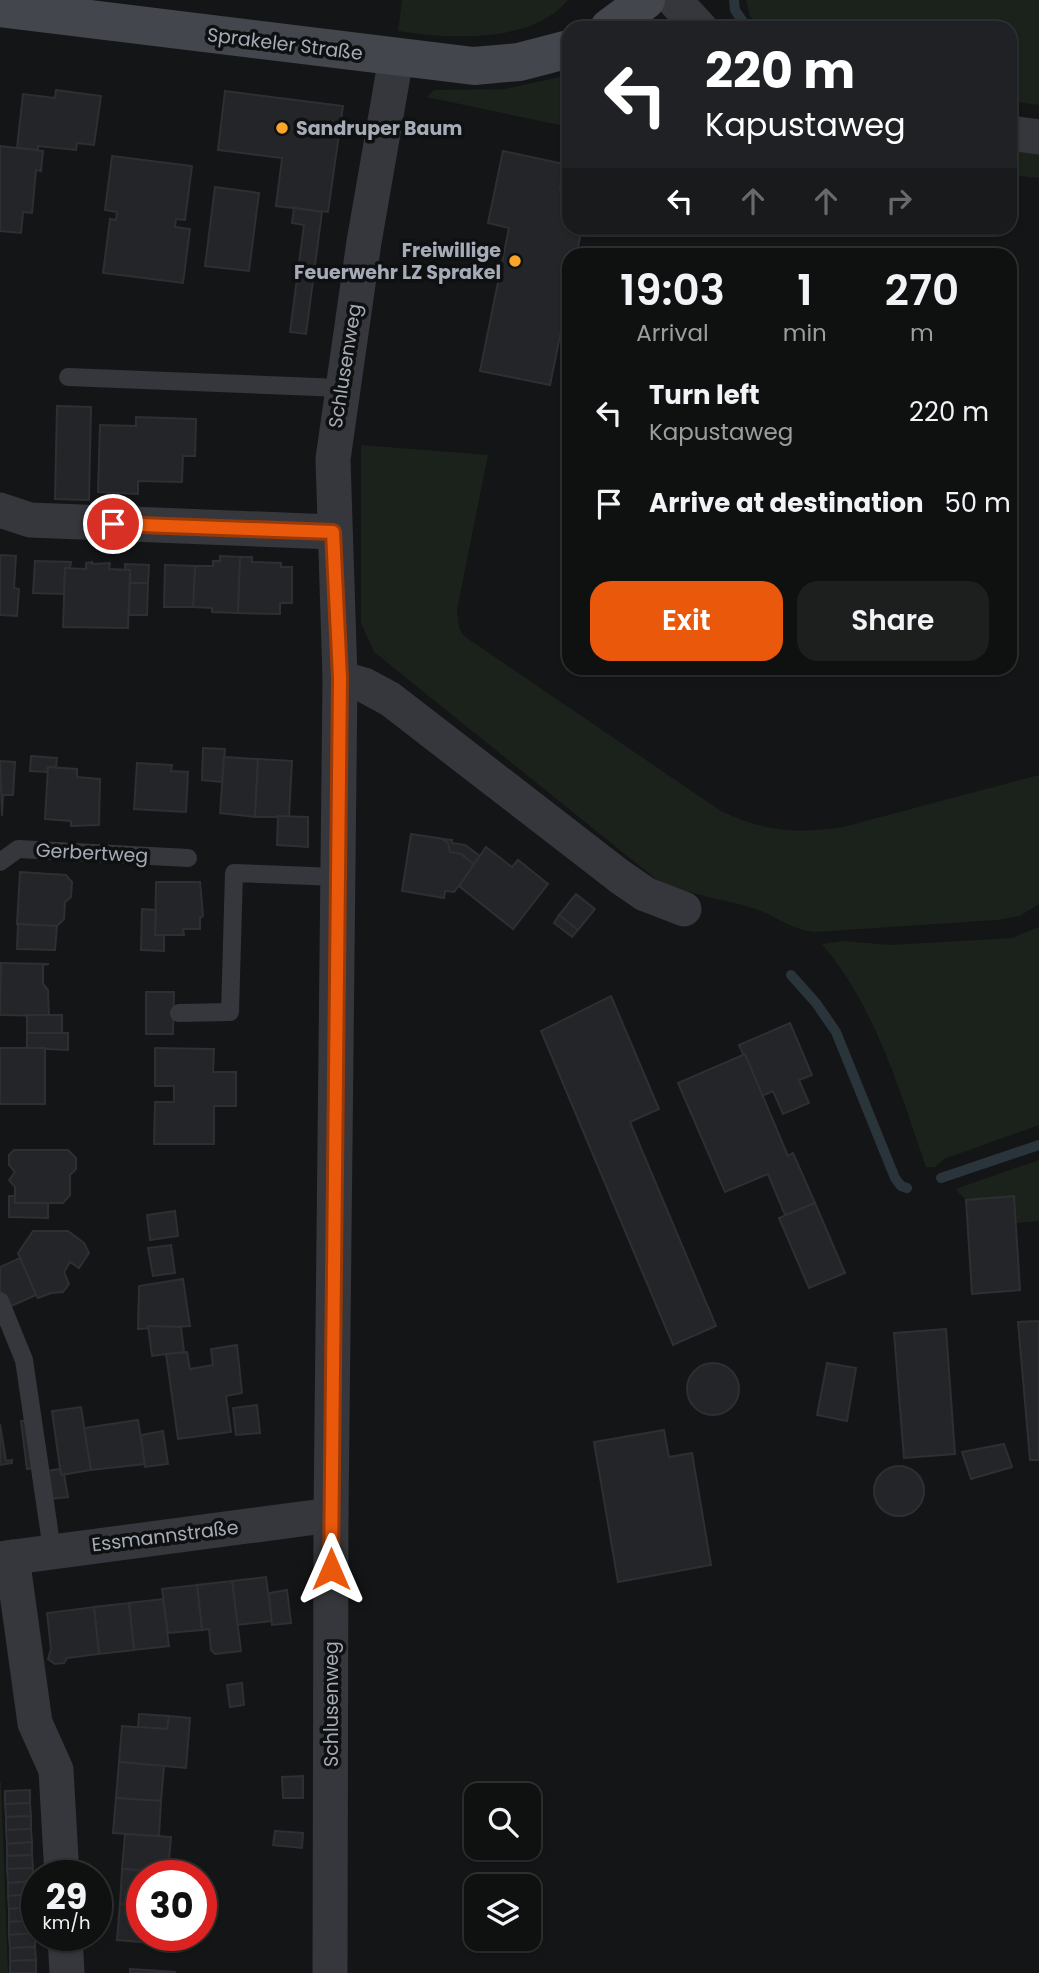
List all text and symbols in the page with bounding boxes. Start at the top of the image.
street label: Sprakeler Straße [206,21,364,67]
text: 220 m [705,37,855,105]
icon: left [590,49,681,140]
text: Kapustaweg [705,102,906,147]
place label: Sandruper Baum [296,115,462,142]
marker: Sandruper Baum [274,120,290,136]
icon: left [661,182,699,220]
icon: ahead [734,182,772,220]
icon: ahead [807,182,845,220]
icon: right [880,182,918,220]
place label: Freiwillige Feuerwehr LZ Sprakel [294,237,501,286]
marker: Freiwillige Feuerwehr LZ Sprakel [507,253,523,269]
text: 19:03 [620,261,725,320]
text: 1 [797,261,812,320]
text: 270 [885,261,959,320]
street label: Schlusenweg [322,302,368,430]
text: Arrival [636,317,709,349]
text: min [783,317,827,349]
text: m [910,317,934,349]
text: Turn left [649,377,760,413]
icon: left [590,394,628,432]
text: 220 m [909,394,989,430]
text: Kapustaweg [649,416,793,448]
icon: arrive [590,485,628,523]
text: Arrive at destination [649,485,924,521]
text: 50 m [945,485,1011,521]
pin [83,494,143,554]
icon: arrive [94,505,132,543]
button: Exit [590,581,783,661]
button: Share [797,581,989,661]
street label: Gerbertweg [35,837,149,869]
street label: Essmannstraße [90,1514,240,1558]
position arrow [294,1532,368,1606]
street label: Schlusenweg [318,1641,345,1767]
map controls [464,1783,541,1951]
button: search [464,1783,541,1860]
speed limit sign: 30 [126,1860,217,1951]
text: 29 [46,1872,87,1921]
button: layers [464,1874,541,1951]
text: km/h [43,1910,90,1935]

